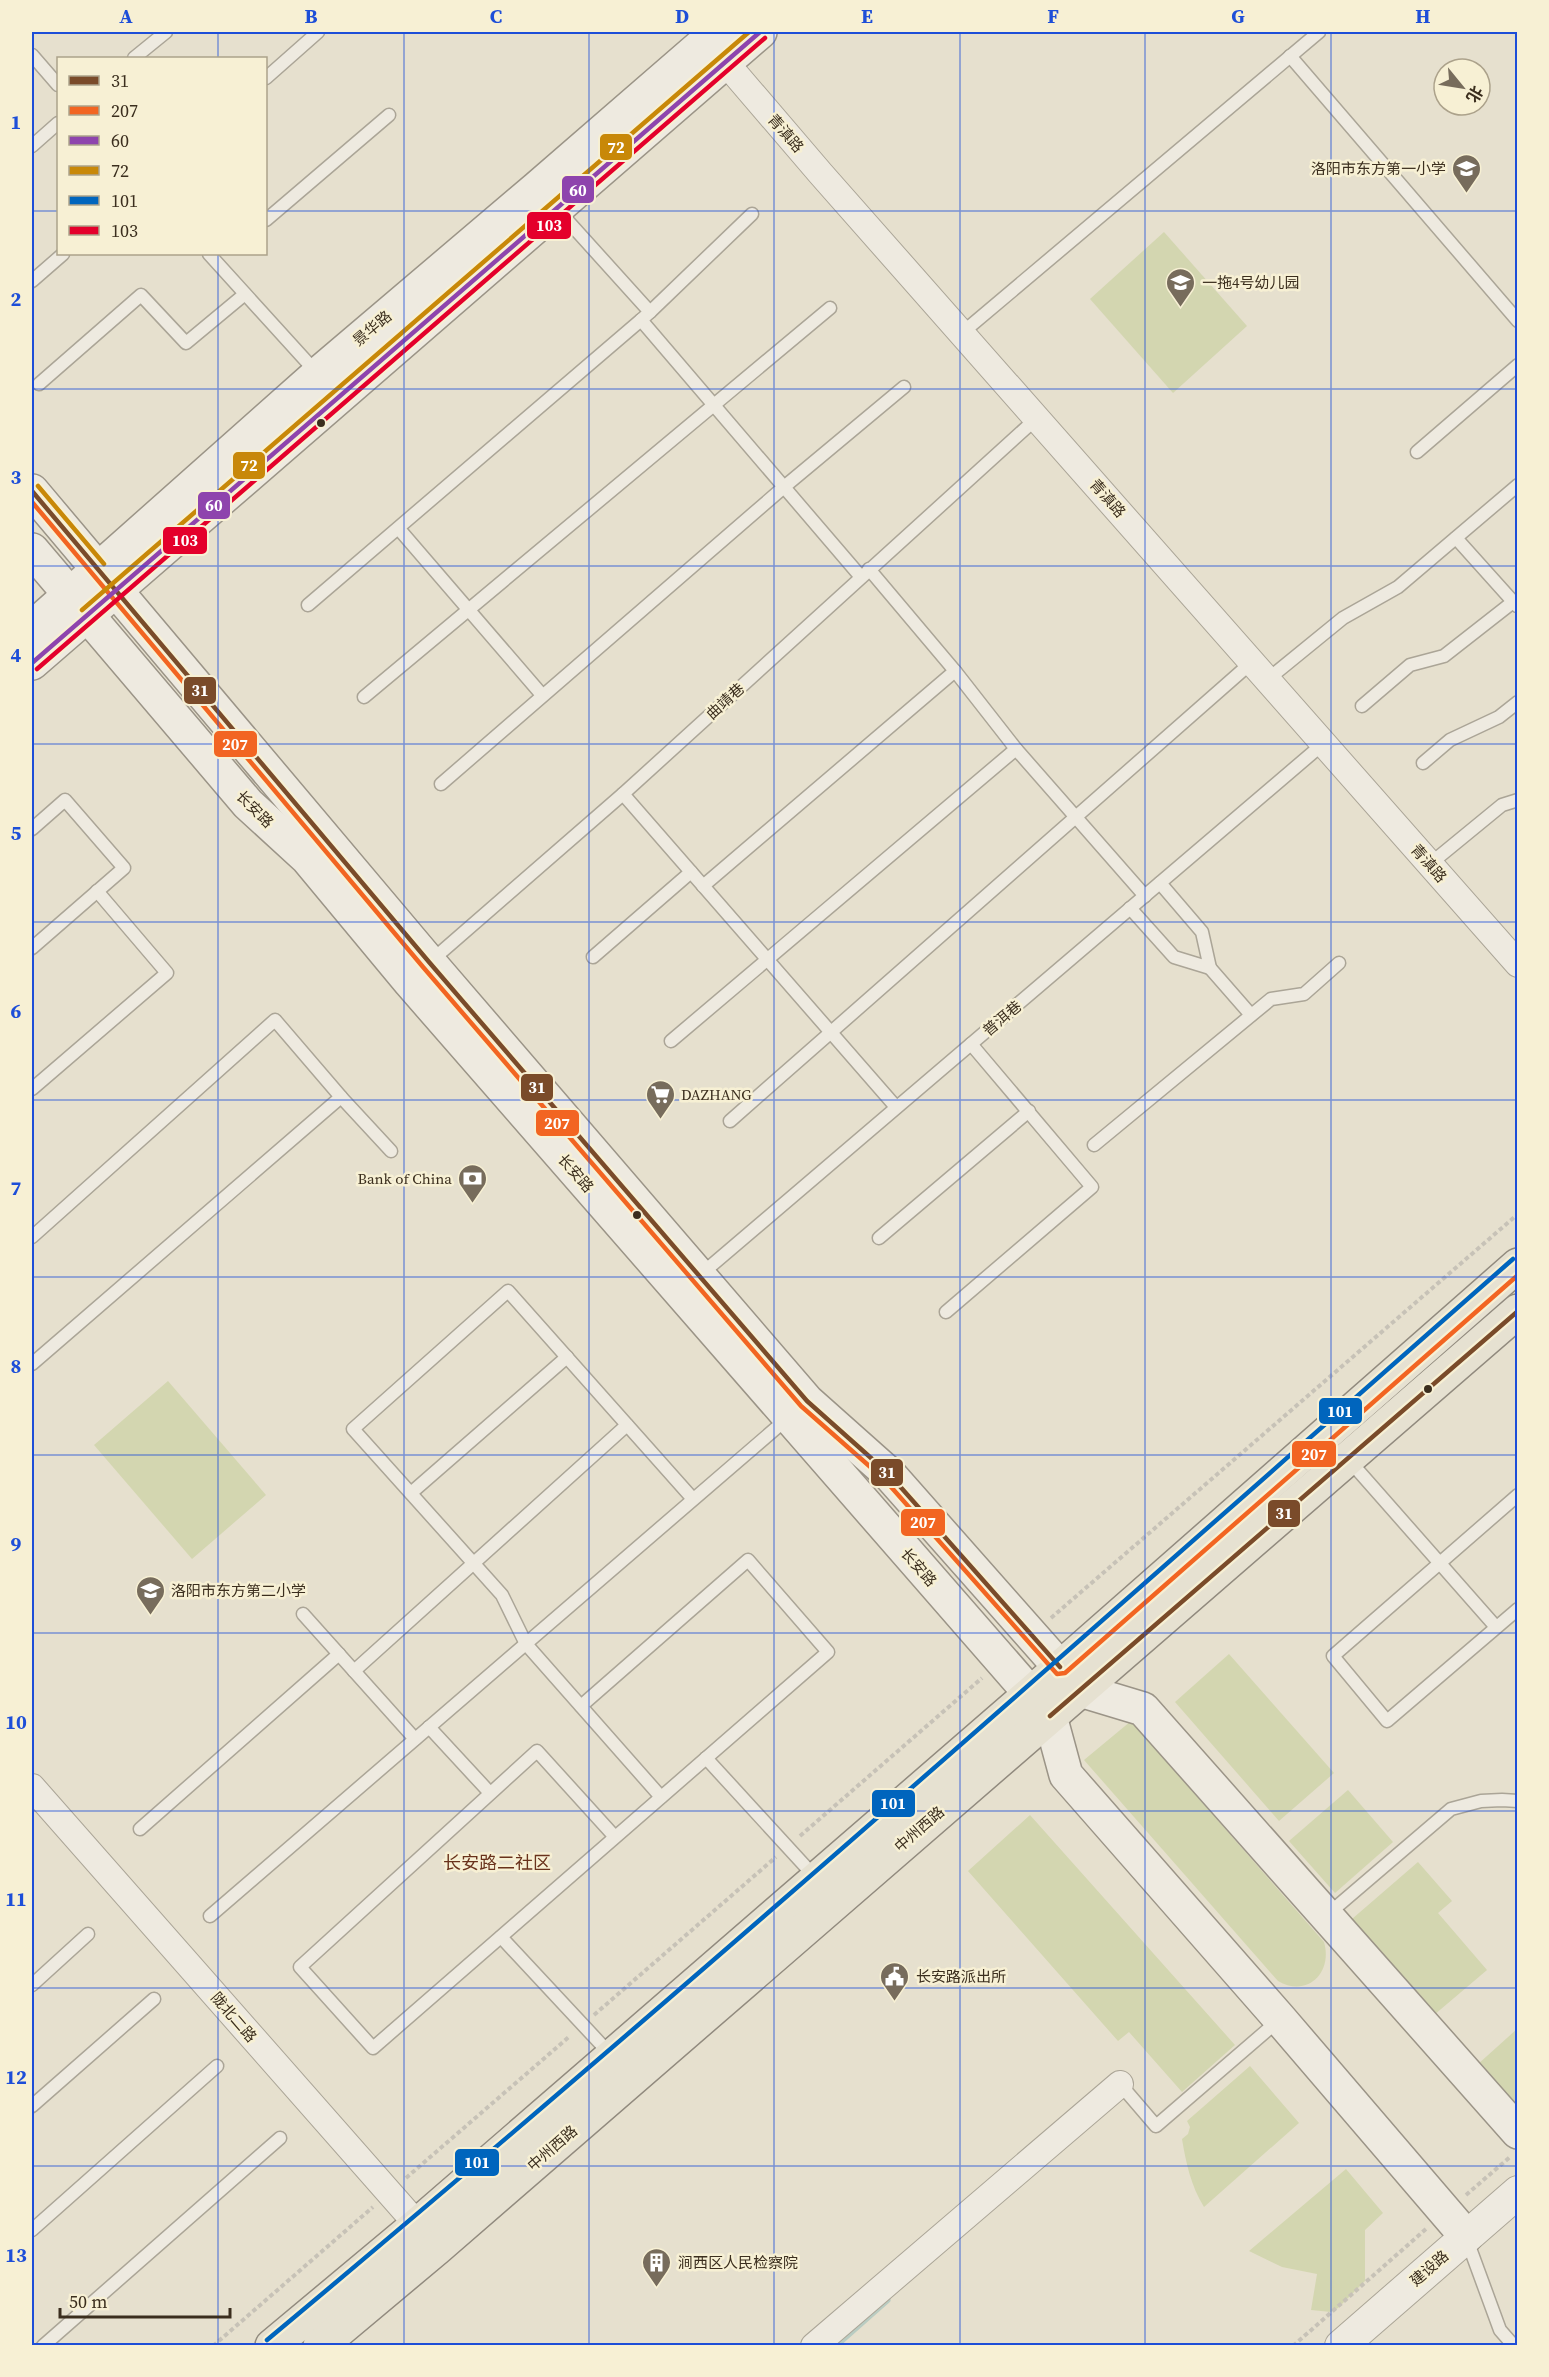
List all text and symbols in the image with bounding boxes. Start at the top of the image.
text: A [119,2,133,30]
text: B [304,2,318,30]
text: C [490,2,502,30]
text: D [675,2,689,30]
text: E [861,2,873,30]
text: F [1047,2,1059,30]
text: G [1231,2,1245,30]
text: H [1415,2,1431,30]
legend [57,57,267,255]
north arrow [1432,57,1492,117]
text: 31 [111,68,129,93]
text: 北 [1461,82,1489,107]
text: 207 [111,98,138,123]
text: 1 [11,108,21,136]
street label: 青滇路 [763,109,809,157]
text: 60 [111,128,129,153]
line badge: 72 [599,133,633,161]
text: 72 [607,136,625,158]
school or university icon: 洛阳市东方第一小学 [1451,152,1483,194]
text: 72 [111,158,129,183]
place label: 洛阳市东方第一小学 [1311,158,1446,179]
line badge: 60 [561,175,595,204]
text: 60 [569,179,587,201]
text: 101 [111,188,138,213]
line badge: 103 [526,211,572,240]
text: 103 [536,214,562,236]
text: 103 [111,218,138,243]
school or university icon: 一拖4号幼儿园 [1165,266,1197,308]
place label: 一拖4号幼儿园 [1202,272,1300,293]
text: 2 [11,285,22,313]
street label: 景华路 [348,305,396,351]
unlabelled marker [315,417,327,429]
line badge: 72 [232,451,266,480]
text: 72 [240,454,258,476]
text: 3 [11,463,22,491]
street label: 青滇路 [1085,474,1131,522]
line badge: 60 [197,491,231,520]
text: 60 [205,494,223,516]
line badge: 103 [162,526,208,555]
text: 103 [172,529,198,551]
text: 4 [11,641,22,669]
line badge: 31 [183,676,217,705]
street label: 曲靖巷 [701,678,749,724]
text: 31 [191,679,209,701]
line badge: 207 [213,730,258,758]
text: 207 [222,733,248,755]
street label: 长安路 [232,786,278,832]
text: 5 [11,819,22,847]
street label: 青滇路 [1406,839,1452,887]
street label: 普洱巷 [978,995,1026,1041]
text: 6 [11,997,22,1025]
line badge: 31 [520,1073,554,1102]
text: 31 [528,1076,546,1098]
supermarket icon: DAZHANG [644,1078,676,1120]
place label: DAZHANG [681,1084,752,1105]
line badge: 207 [535,1109,580,1137]
text: 207 [544,1112,570,1134]
street label: 长安路 [553,1149,599,1197]
bank icon: Bank of China [457,1162,489,1204]
place label: Bank of China [357,1168,452,1189]
text: 7 [11,1174,22,1202]
unlabelled marker [631,1209,643,1221]
text: 8 [11,1352,21,1380]
unlabelled marker [1422,1383,1434,1395]
line badge: 101 [1318,1397,1363,1425]
text: 101 [1327,1400,1353,1422]
line badge: 207 [1291,1440,1337,1468]
text: 207 [1301,1443,1327,1465]
line badge: 31 [870,1458,904,1487]
text: 31 [878,1461,896,1483]
line badge: 31 [1267,1499,1301,1528]
text: 31 [1275,1502,1293,1524]
line badge: 207 [900,1508,946,1537]
text: 207 [910,1511,936,1533]
text: 9 [11,1530,22,1558]
street label: 长安路 [896,1543,942,1591]
school or university icon: 洛阳市东方第二小学 [134,1574,166,1616]
place label: 洛阳市东方第二小学 [171,1580,306,1601]
text: 10 [5,1708,27,1736]
line badge: 101 [871,1789,916,1818]
text: 101 [880,1792,906,1814]
street label: 中州西路 [889,1801,949,1857]
district label: 长安路二社区 [443,1850,551,1875]
text: 11 [5,1885,27,1913]
public building icon: 长安路派出所 [879,1960,911,2002]
place label: 长安路派出所 [916,1966,1006,1987]
street label: 陇北二路 [206,1987,262,2047]
text: 12 [5,2063,27,2091]
street label: 中州西路 [522,2120,582,2176]
line badge: 101 [454,2148,500,2177]
text: 101 [464,2151,490,2173]
text: 13 [5,2241,27,2269]
street label: 建设路 [1405,2245,1453,2291]
building icon: 涧西区人民检察院 [641,2246,673,2288]
place label: 涧西区人民检察院 [678,2252,798,2273]
scale bar [60,2281,230,2319]
text: 50 m [69,2289,107,2314]

